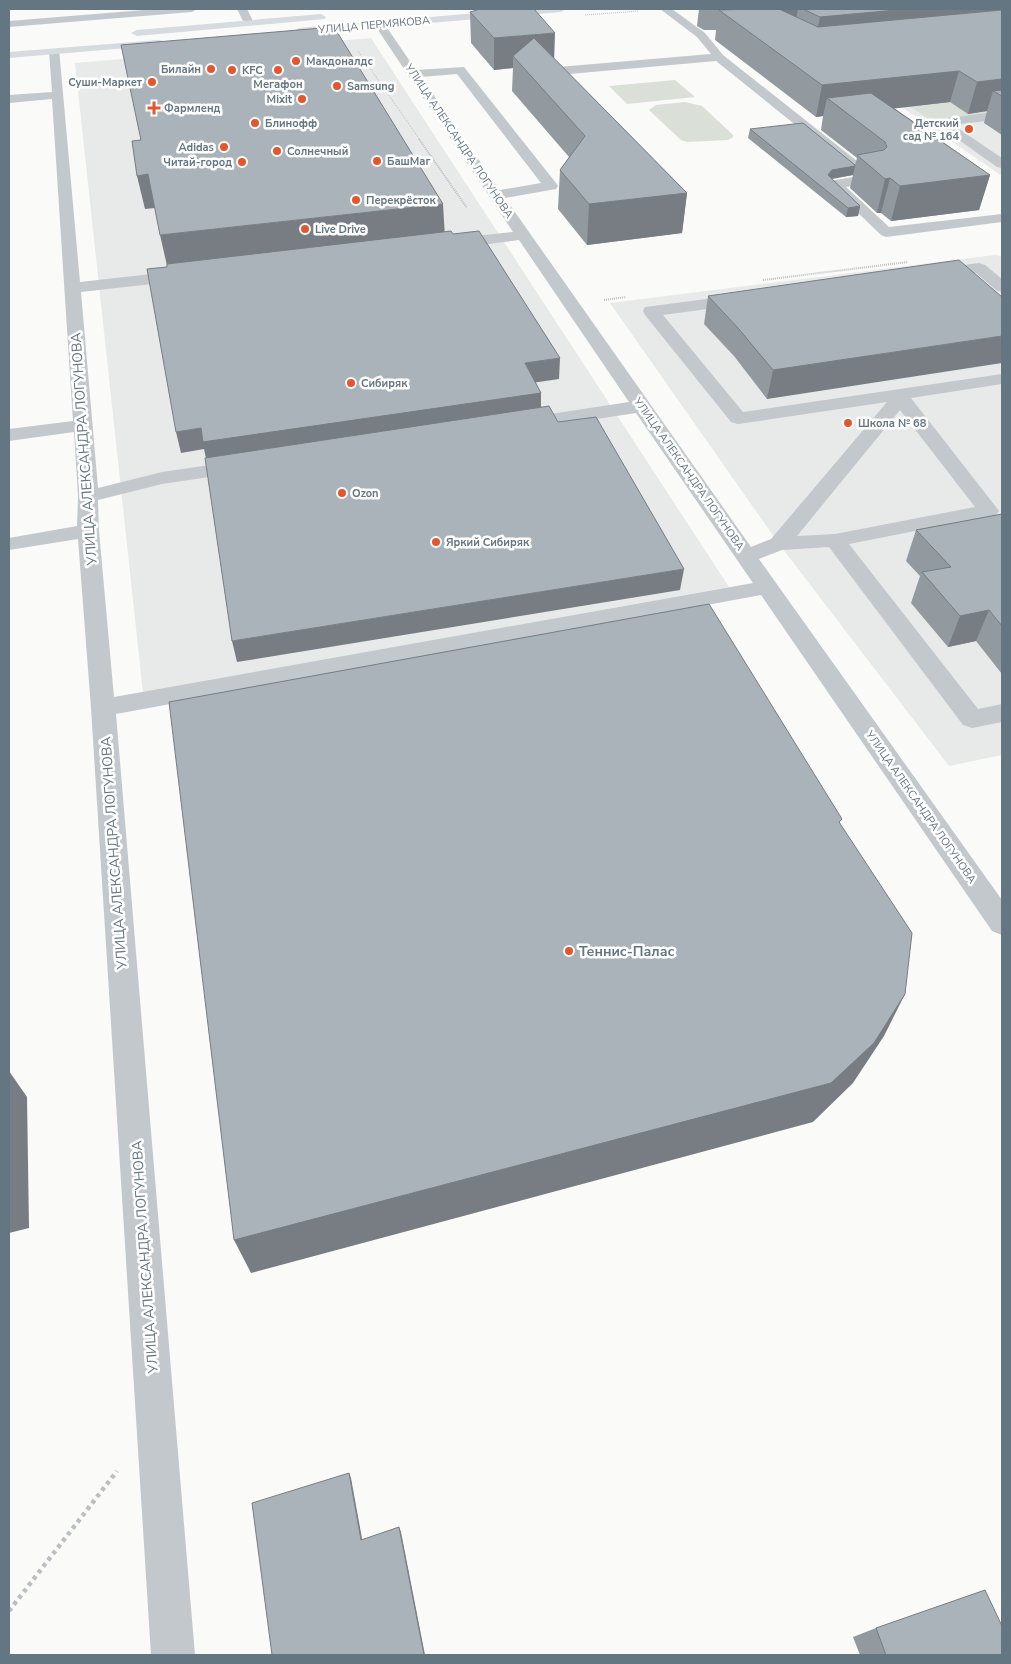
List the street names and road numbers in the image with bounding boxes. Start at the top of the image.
street label: УЛИЦА ПЕРМЯКОВА [316,13,431,37]
street label: УЛИЦА АЛЕКСАНДРА ЛОГУНОВА [401,60,516,221]
street label: УЛИЦА АЛЕКСАНДРА ЛОГУНОВА [66,332,102,567]
street label: УЛИЦА АЛЕКСАНДРА ЛОГУНОВА [630,394,748,553]
street label: УЛИЦА АЛЕКСАНДРА ЛОГУНОВА [862,727,980,886]
street label: УЛИЦА АЛЕКСАНДРА ЛОГУНОВА [96,736,132,971]
street label: УЛИЦА АЛЕКСАНДРА ЛОГУНОВА [127,1140,163,1375]

